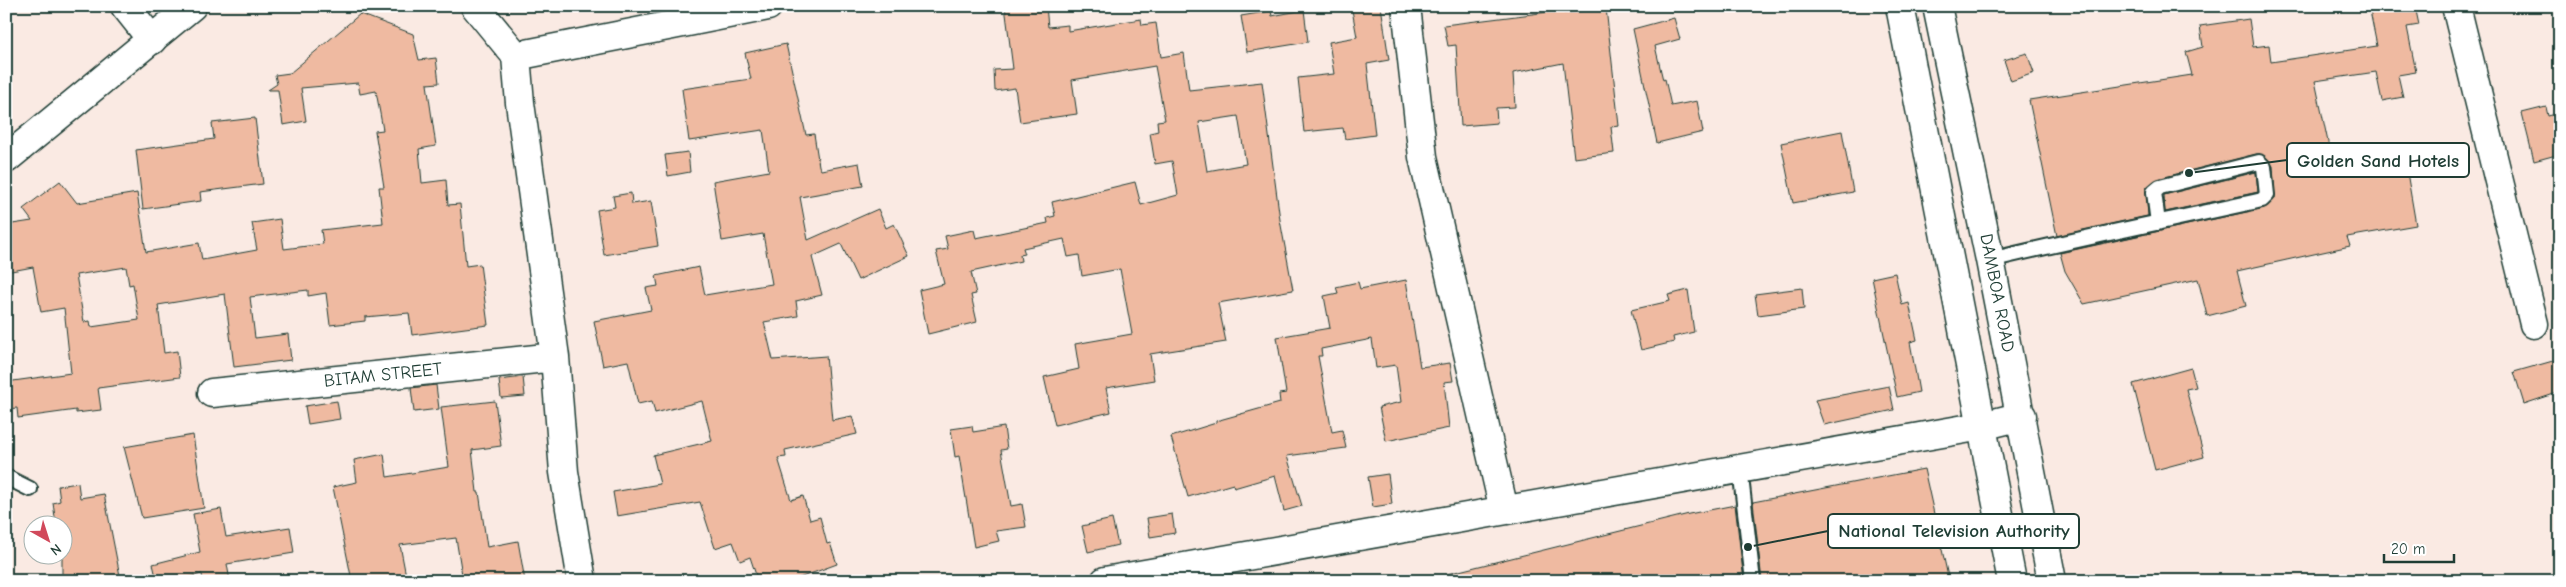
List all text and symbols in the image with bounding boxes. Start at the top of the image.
callout: Golden Sand Hotels [2287,143,2469,177]
text: Golden Sand Hotels [2297,150,2459,172]
street label: DAMBOA ROAD [1975,232,2019,354]
street label: BITAM STREET [323,358,444,392]
north arrow [22,514,72,564]
callout: National Television Authority [1828,514,2079,548]
text: National Television Authority [1838,520,2070,542]
scale bar [2384,532,2454,564]
text: N [47,540,65,559]
text: 20 m [2391,540,2425,558]

